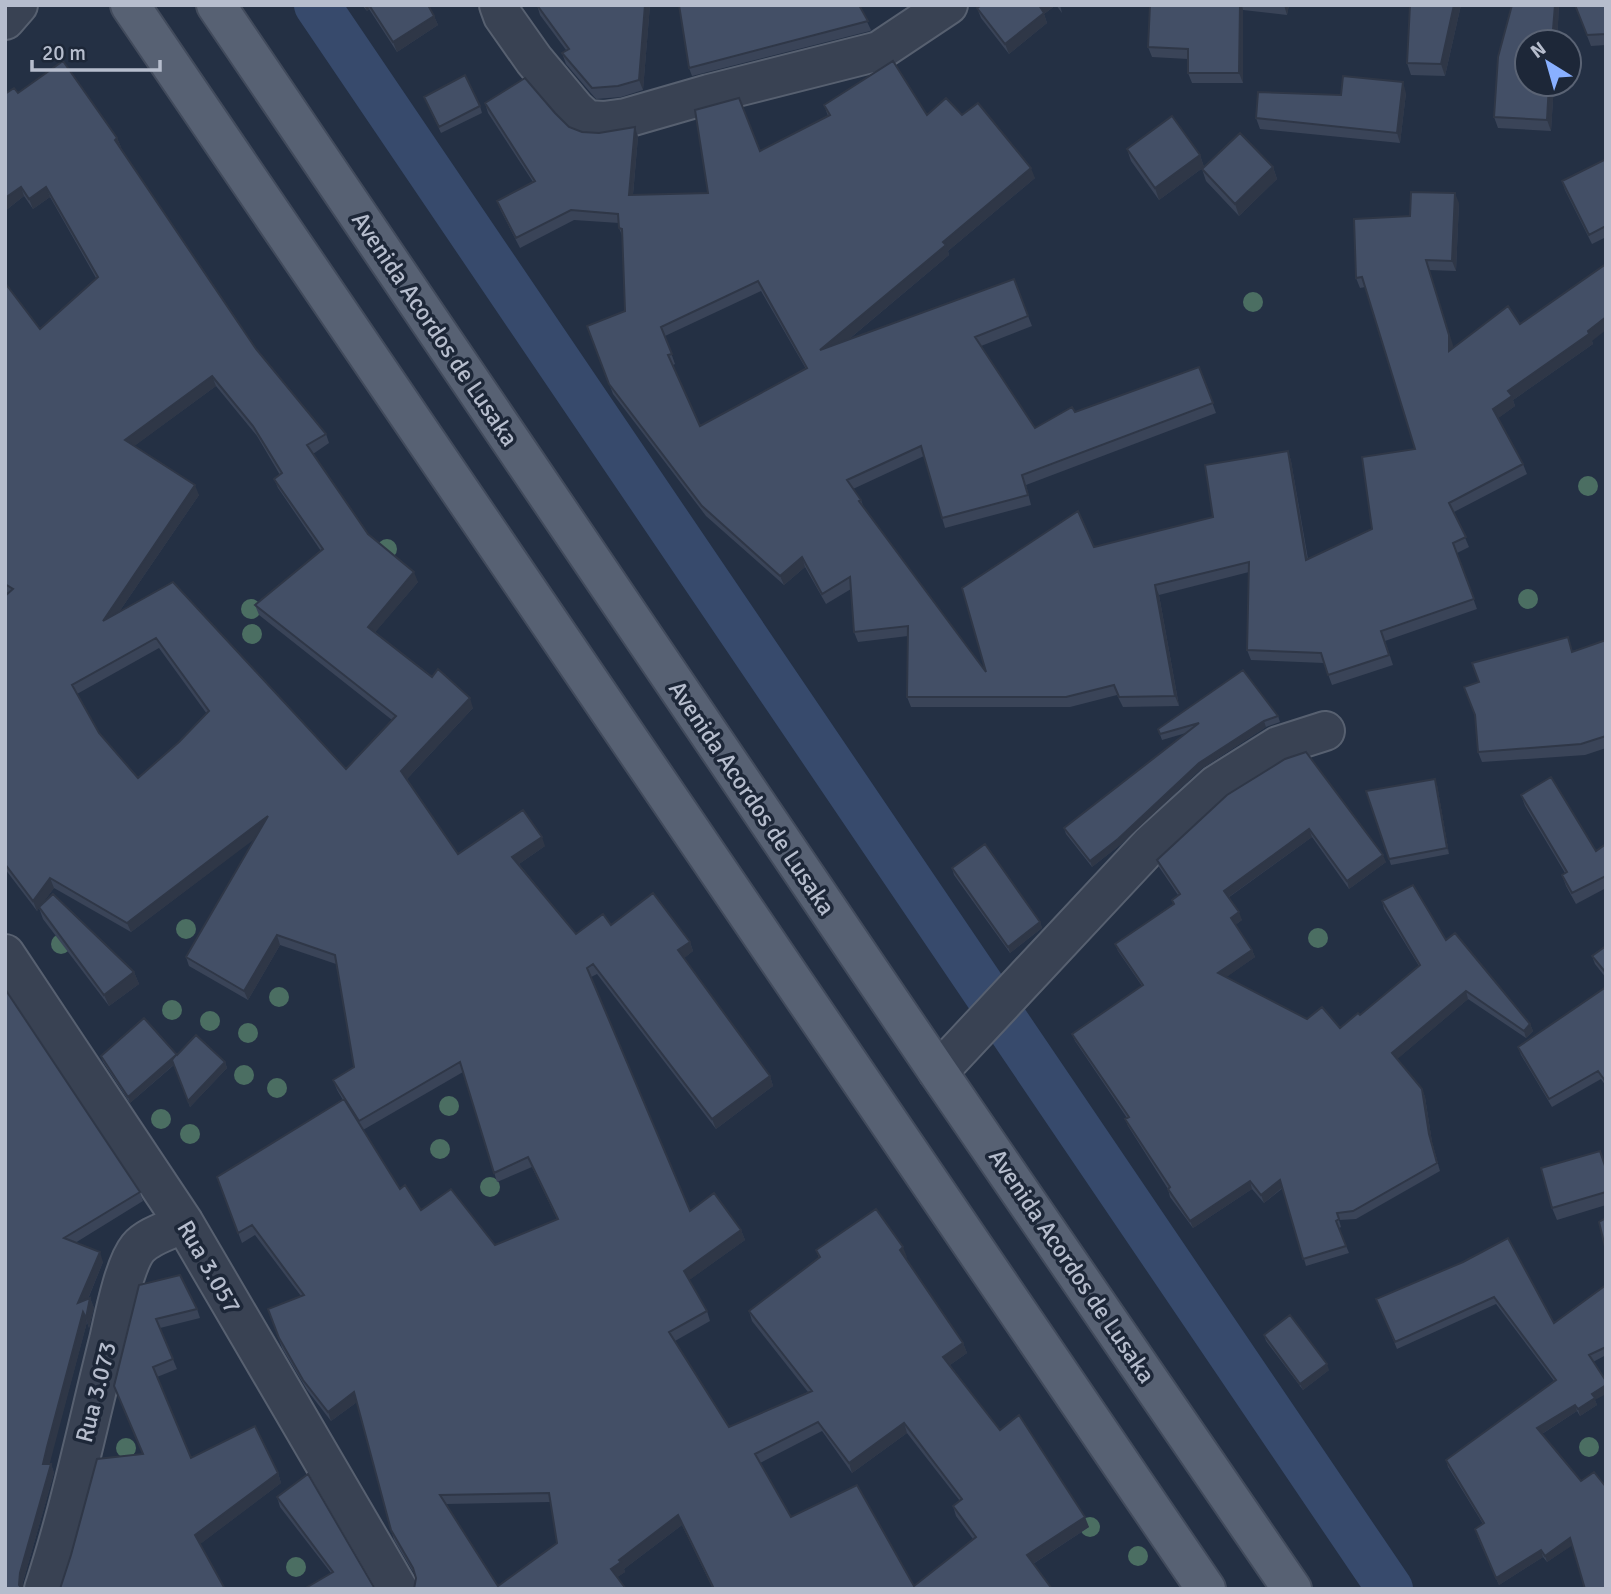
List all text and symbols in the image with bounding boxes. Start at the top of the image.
scale bar [32,28,159,72]
north arrow [1513,28,1583,98]
text: N [1526,37,1551,64]
text: 20 m [42,40,86,66]
street label: Avenida Acordos de Lusaka [345,206,525,452]
street label: Avenida Acordos de Lusaka [662,675,842,921]
street label: Avenida Acordos de Lusaka [982,1143,1162,1389]
street label: Rua 3.057 [170,1215,248,1319]
street label: Rua 3.073 [69,1339,123,1445]

